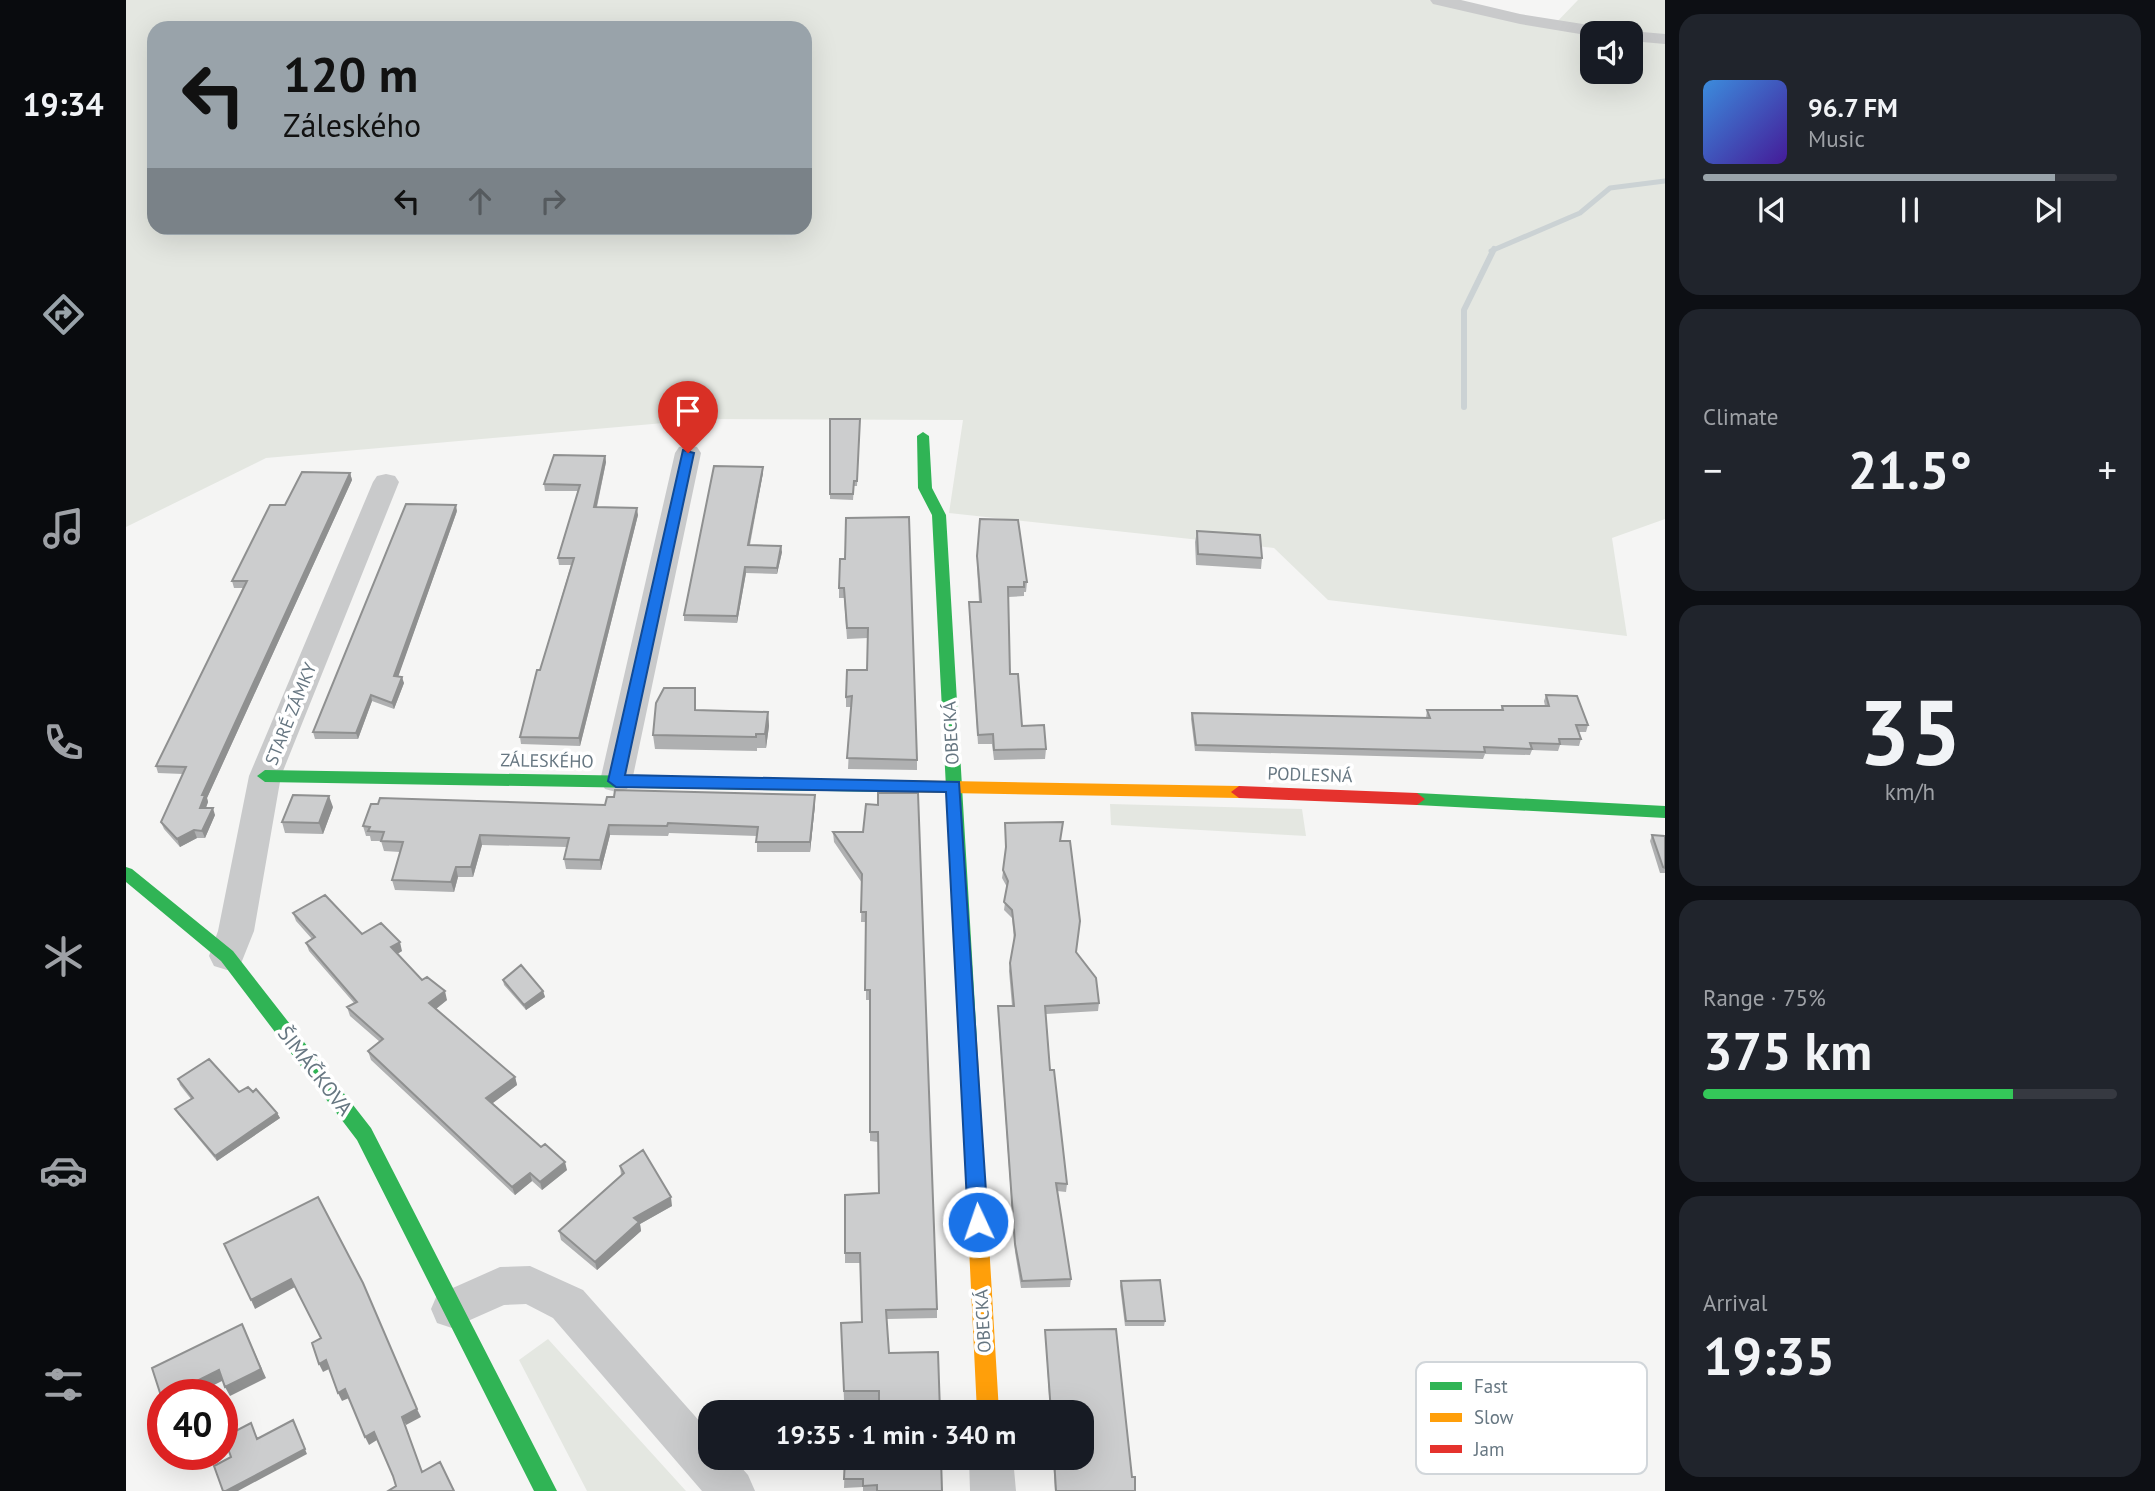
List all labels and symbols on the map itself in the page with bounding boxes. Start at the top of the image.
pin [658,381,718,453]
street label: STARÉ ZÁMKY [260,659,322,768]
street label: OBECKÁ [937,700,964,765]
street label: ZÁLESKÉHO [500,748,594,773]
street label: PODLESNÁ [1267,762,1353,787]
street label: ŠIMÁČKOVA [272,1020,359,1122]
position arrow [941,1185,1015,1259]
street label: OBECKÁ [969,1288,996,1353]
legend [1416,1362,1647,1474]
text: Fast [1474,1374,1508,1398]
speed limit sign: 40 [147,1379,238,1470]
text: Slow [1474,1405,1514,1429]
text: Jam [1473,1437,1504,1461]

